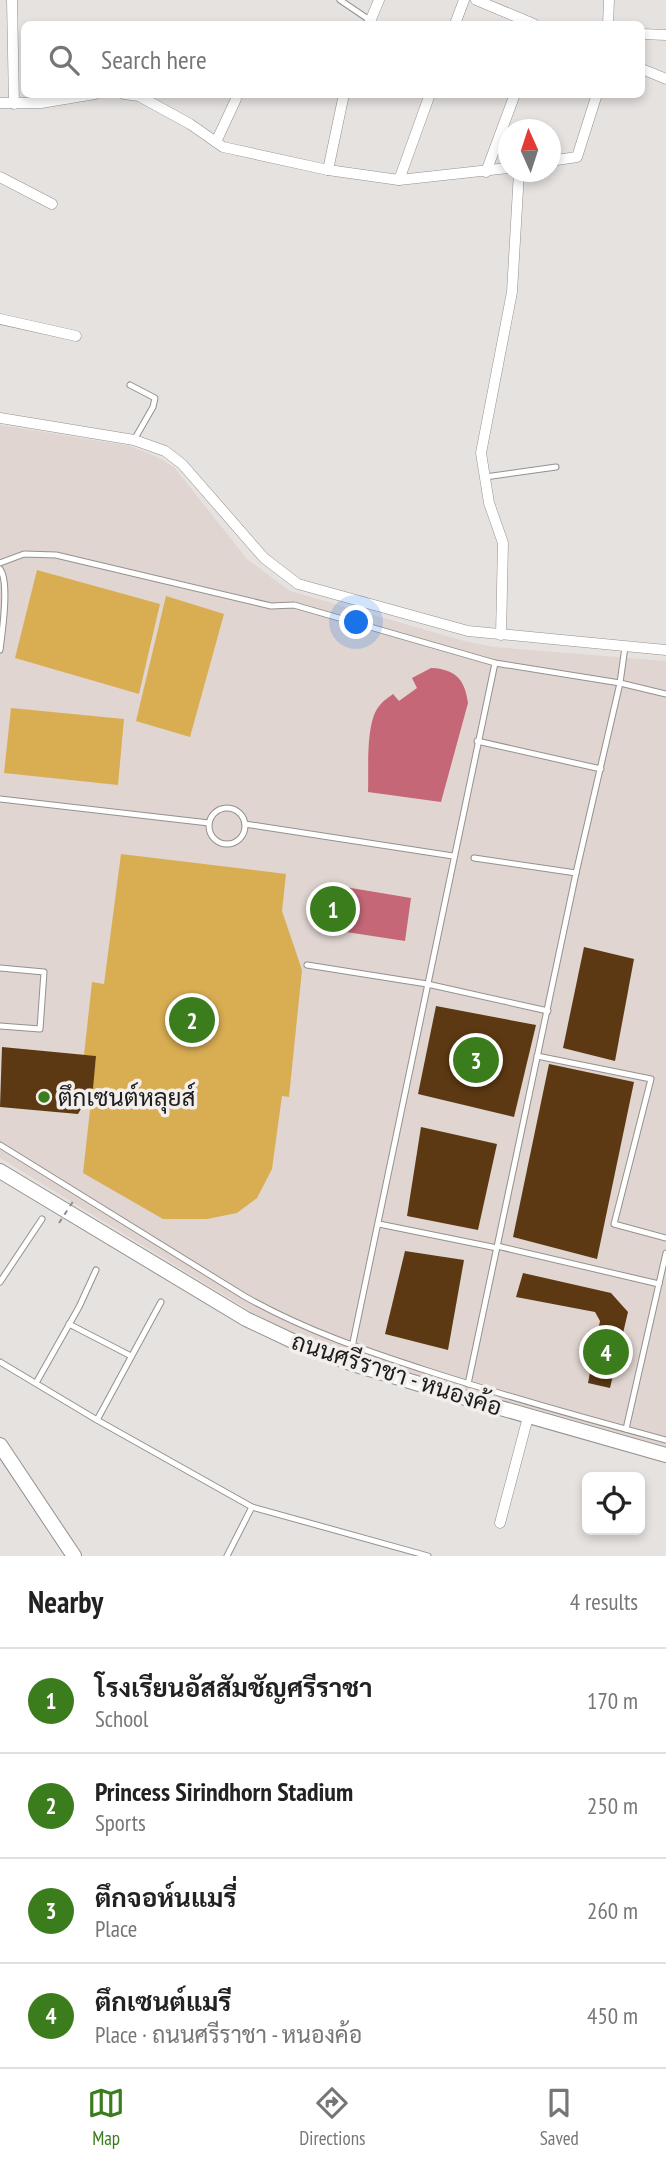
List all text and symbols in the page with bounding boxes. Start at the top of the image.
search box [21,21,645,98]
icon: search [45,41,83,79]
text: Search here [101,43,207,76]
north arrow [498,119,561,182]
your location [339,605,373,639]
pin: 1 [310,883,356,935]
pin: 2 [169,994,215,1046]
pin: 3 [453,1034,499,1086]
place label: ตึกเซนต์หลุยส์ [58,1082,195,1114]
marker: ตึกเซนต์หลุยส์ [36,1089,52,1105]
street label: ถนนศรีราชา - หนองค้อ [288,1325,506,1423]
pin: 4 [583,1326,629,1378]
map controls [582,1472,645,1535]
button: locate [582,1472,645,1535]
text: Nearby [28,1582,103,1621]
text: 4 results [570,1587,638,1616]
text: โรงเรียนอัสสัมชัญศรีราชา [95,1671,372,1704]
text: 1 [46,1686,57,1715]
text: 170 m [587,1686,638,1715]
text: School [95,1704,148,1733]
text: Princess Sirindhorn Stadium [95,1775,353,1808]
text: 2 [46,1791,57,1820]
text: 250 m [587,1791,638,1820]
text: Sports [95,1808,146,1837]
text: ตึกจอห์นแมรี่ [95,1881,236,1914]
text: 3 [46,1896,57,1925]
text: 260 m [587,1896,638,1925]
text: Place [95,1914,137,1943]
text: ตึกเซนต์แมรี [95,1985,231,2018]
text: 4 [46,2001,57,2030]
text: 450 m [587,2001,638,2030]
text: Place · ถนนศรีราชา - หนองค้อ [95,2020,362,2049]
tab: Map [87,2084,125,2150]
tab: Directions [299,2084,365,2150]
tab: Saved [540,2084,579,2150]

